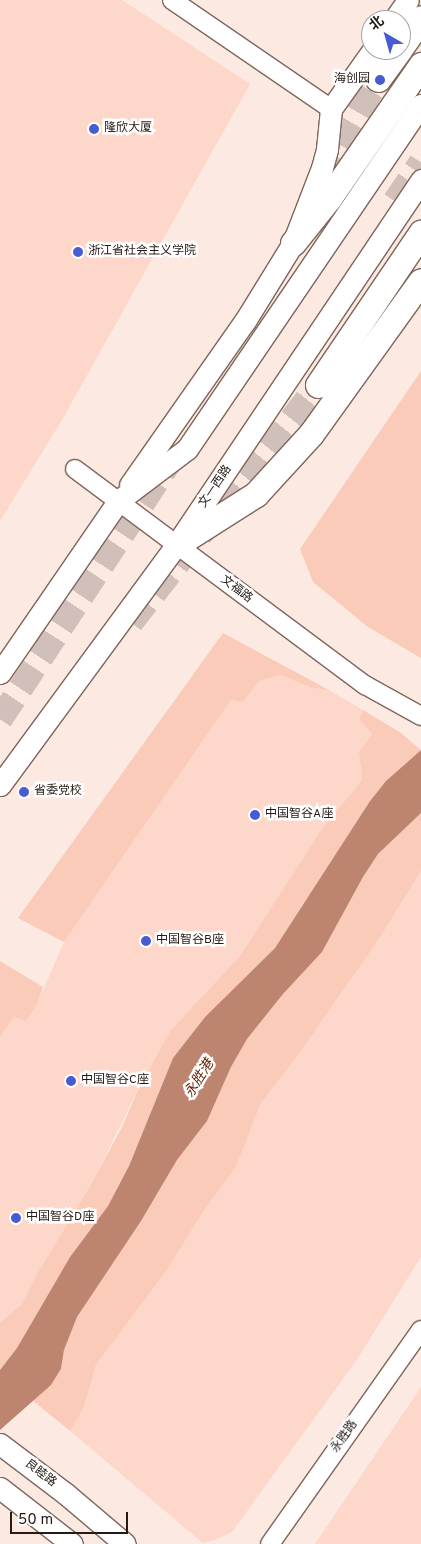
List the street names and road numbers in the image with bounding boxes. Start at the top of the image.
street label: 文一西路 [197,463,235,511]
street label: 文福路 [217,573,255,607]
street label: 永胜路 [329,1418,361,1456]
street label: 良睦路 [21,1457,59,1491]

